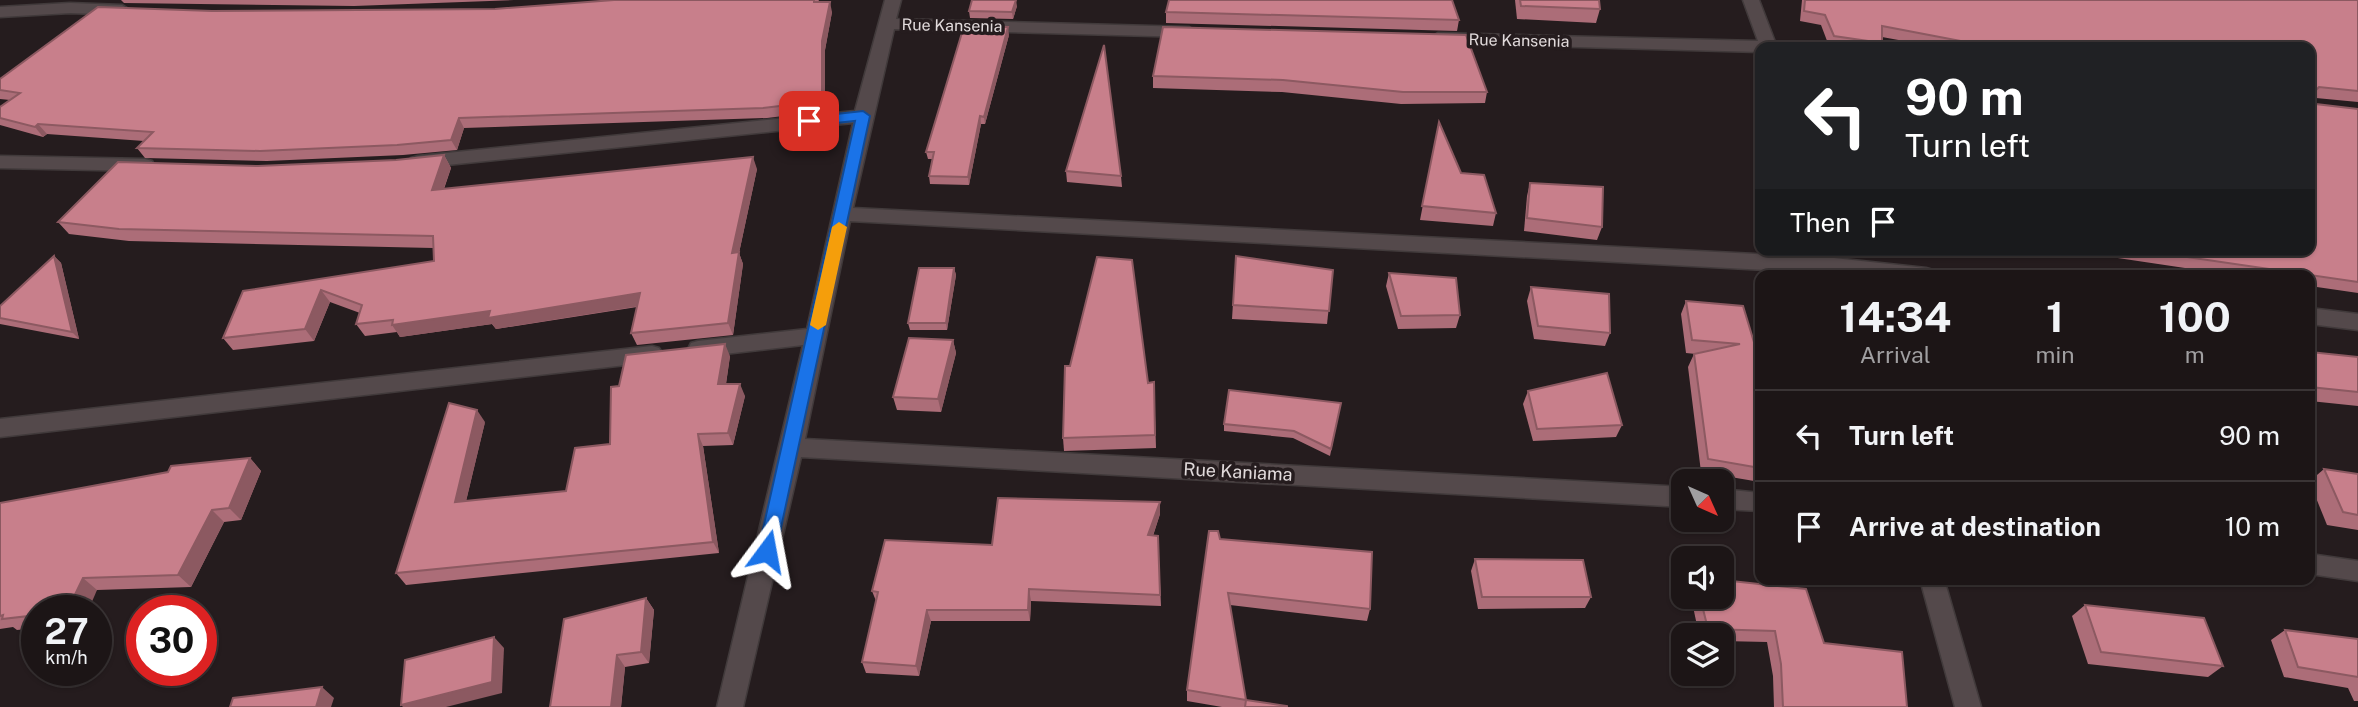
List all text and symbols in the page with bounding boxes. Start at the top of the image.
street label: Rue Kansenia [901,15,1003,36]
street label: Rue Kansenia [1468,30,1570,51]
text: 90 m [1905,68,2024,126]
icon: left [1790,70,1881,161]
pin [779,91,839,151]
icon: arrive [790,102,828,140]
text: Turn left [1905,127,2030,164]
icon: arrive [1864,203,1902,241]
text: Then [1790,207,1850,238]
text: 14:34 [1839,292,1951,341]
text: 1 [2046,292,2064,341]
text: 100 [2159,292,2231,341]
text: Arrival [1860,341,1931,368]
text: min [2036,341,2075,368]
text: m [2185,341,2205,368]
icon: left [1790,417,1828,455]
text: Turn left [1849,420,1954,451]
text: 90 m [2219,420,2280,451]
street label: Rue Kaniama [1183,458,1293,485]
north arrow [1671,469,1734,532]
map controls [1671,469,1734,686]
icon: arrive [1790,508,1828,546]
text: Arrive at destination [1849,511,2101,542]
text: 10 m [2225,511,2280,542]
position arrow [730,514,804,588]
button: sound [1671,546,1734,609]
speed limit sign: 30 [126,595,217,686]
text: 27 [44,611,89,652]
button: layers [1671,623,1734,686]
text: km/h [45,647,88,668]

